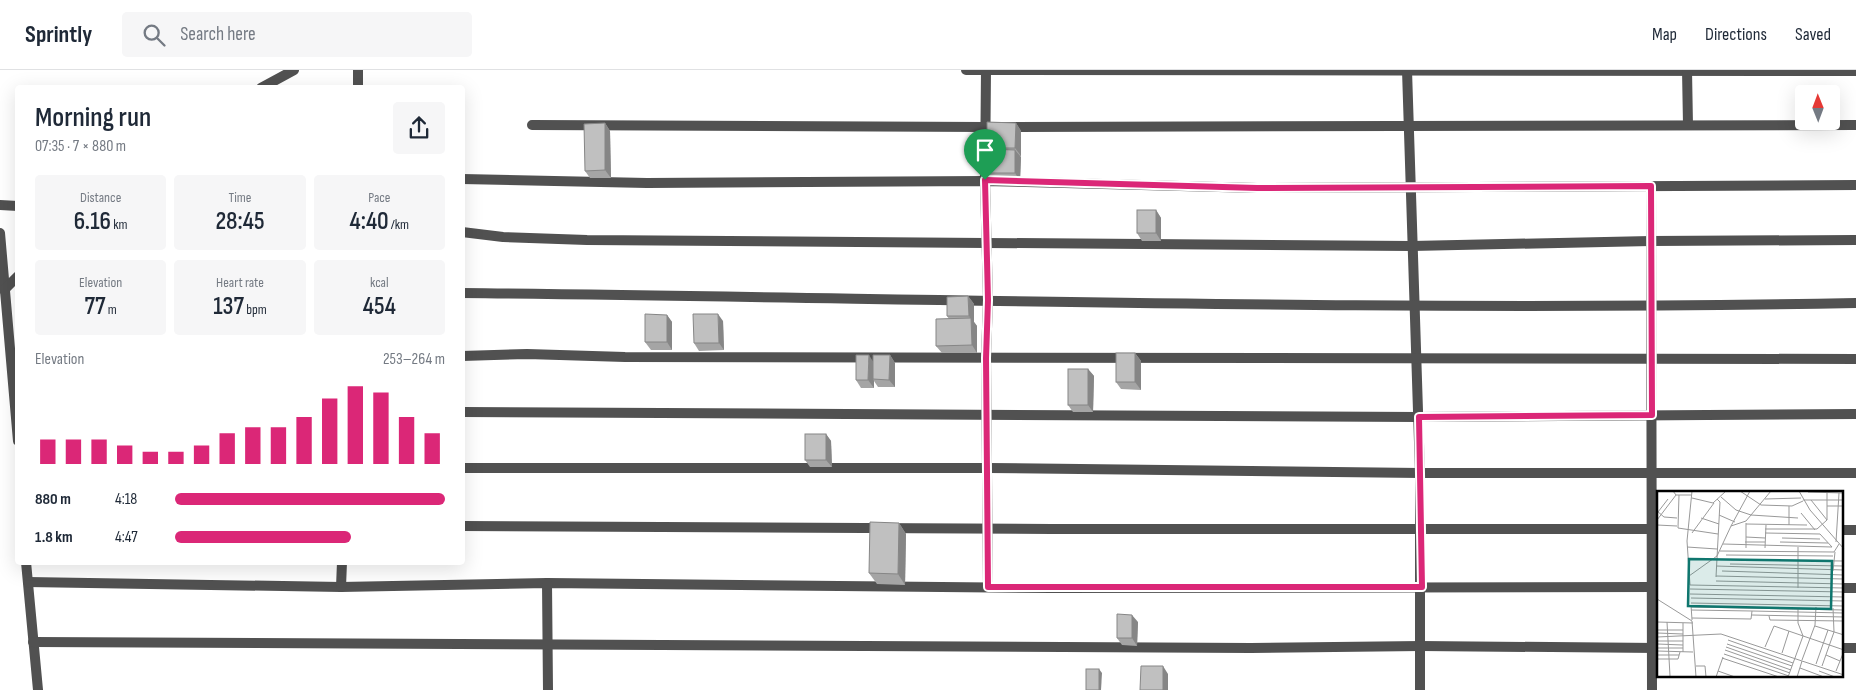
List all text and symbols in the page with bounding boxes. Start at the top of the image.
search box [122,12,472,57]
text: Sprintly [25,20,92,49]
icon: search [140,21,168,49]
text: Search here [180,23,256,46]
text: Map [1652,24,1677,45]
text: Directions [1705,24,1767,45]
text: Saved [1795,24,1831,45]
north arrow [1795,85,1840,130]
map controls [1795,85,1840,130]
text: Morning run [35,101,151,134]
button: share [393,102,445,154]
pin [964,129,1006,180]
icon: arrive [971,136,999,164]
text: 07:35 · 7 × 880 m [35,137,126,156]
text: Distance [80,189,121,206]
text: Time [229,189,251,206]
text: Pace [368,189,390,206]
text: 6.16 [74,206,111,237]
text: 28:45 [215,206,265,237]
text: 4:40 [350,206,389,237]
text: km [111,216,128,233]
text: /km [389,216,409,233]
text: Elevation [79,274,122,291]
text: Heart rate [216,274,264,291]
text: kcal [370,274,389,291]
text: 77 [84,291,106,322]
text: 137 [213,291,244,322]
text: 454 [363,291,396,322]
text: m [106,301,117,318]
text: bpm [244,301,267,318]
text: Elevation [35,350,84,369]
text: 253–264 m [383,350,445,369]
text: 880 m [35,490,71,509]
text: 4:18 [115,490,137,509]
inset map [1657,491,1844,678]
text: 1.8 km [35,528,73,547]
text: 4:47 [115,528,138,547]

